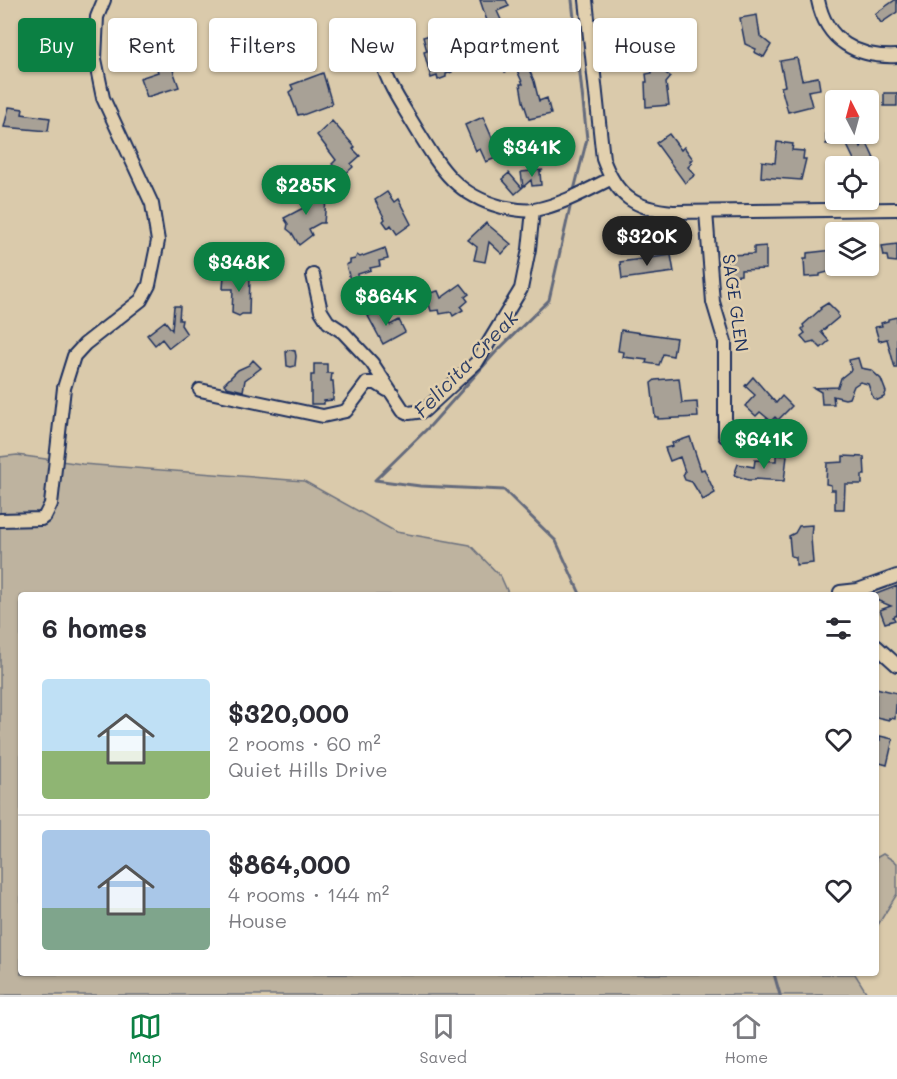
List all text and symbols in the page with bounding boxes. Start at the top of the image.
chip: Buy [18,18,96,72]
chip: Rent [108,18,197,72]
chip: Filters [209,18,317,72]
chip: New [329,18,416,72]
chip: Apartment [428,18,581,72]
chip: House [593,18,697,72]
north arrow [825,90,879,144]
map controls [825,90,879,276]
pin: $341K [490,127,574,178]
text: $341K [502,133,562,159]
button: locate [825,156,879,210]
pin: $285K [264,165,348,216]
text: $285K [276,171,336,197]
pin: $320K [605,216,689,267]
text: $320K [616,222,678,248]
button: layers [825,222,879,276]
pin: $348K [197,242,281,293]
text: $348K [208,248,270,274]
street label: SAGE GLEN [717,252,755,353]
pin: $864K [344,276,428,327]
text: $864K [355,282,417,308]
water label: Felicita Creak [407,304,524,423]
pin: $641K [722,419,806,470]
text: $641K [734,425,794,451]
text: 6 homes [42,611,147,645]
icon: filters [822,612,855,645]
text: $320,000 [228,696,349,730]
icon: home [90,703,162,775]
icon: heart [822,723,855,756]
text: 2 rooms · 60 m² [228,730,381,756]
text: Quiet Hills Drive [228,756,388,782]
text: $864,000 [228,847,351,881]
icon: home [90,854,162,926]
icon: heart [822,874,855,907]
text: 4 rooms · 144 m² [228,881,389,907]
text: House [228,907,287,933]
tab: Map [129,1010,162,1067]
tab: Saved [419,1010,467,1067]
tab: Home [725,1010,768,1067]

